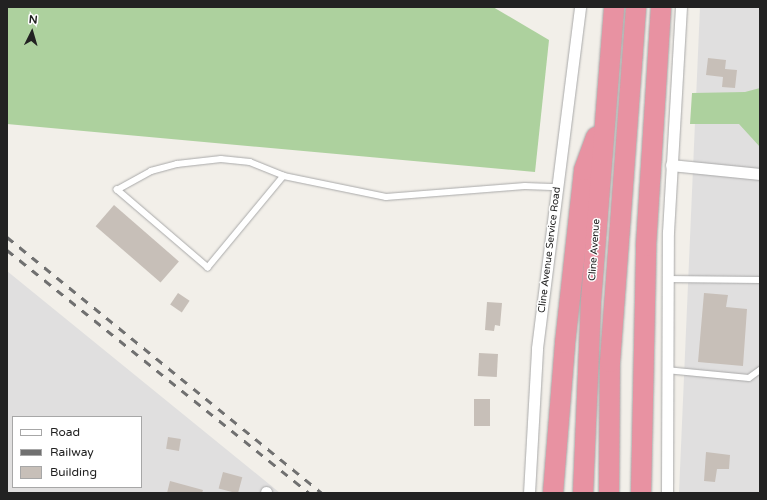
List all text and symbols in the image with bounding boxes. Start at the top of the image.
north arrow [12,12,52,52]
text: N [28,13,38,26]
street label: Cline Avenue Service Road [536,186,564,314]
street label: Cline Avenue [587,219,603,281]
legend [12,416,142,488]
text: Road [50,425,80,439]
text: Railway [50,445,94,459]
text: Building [50,465,97,479]

